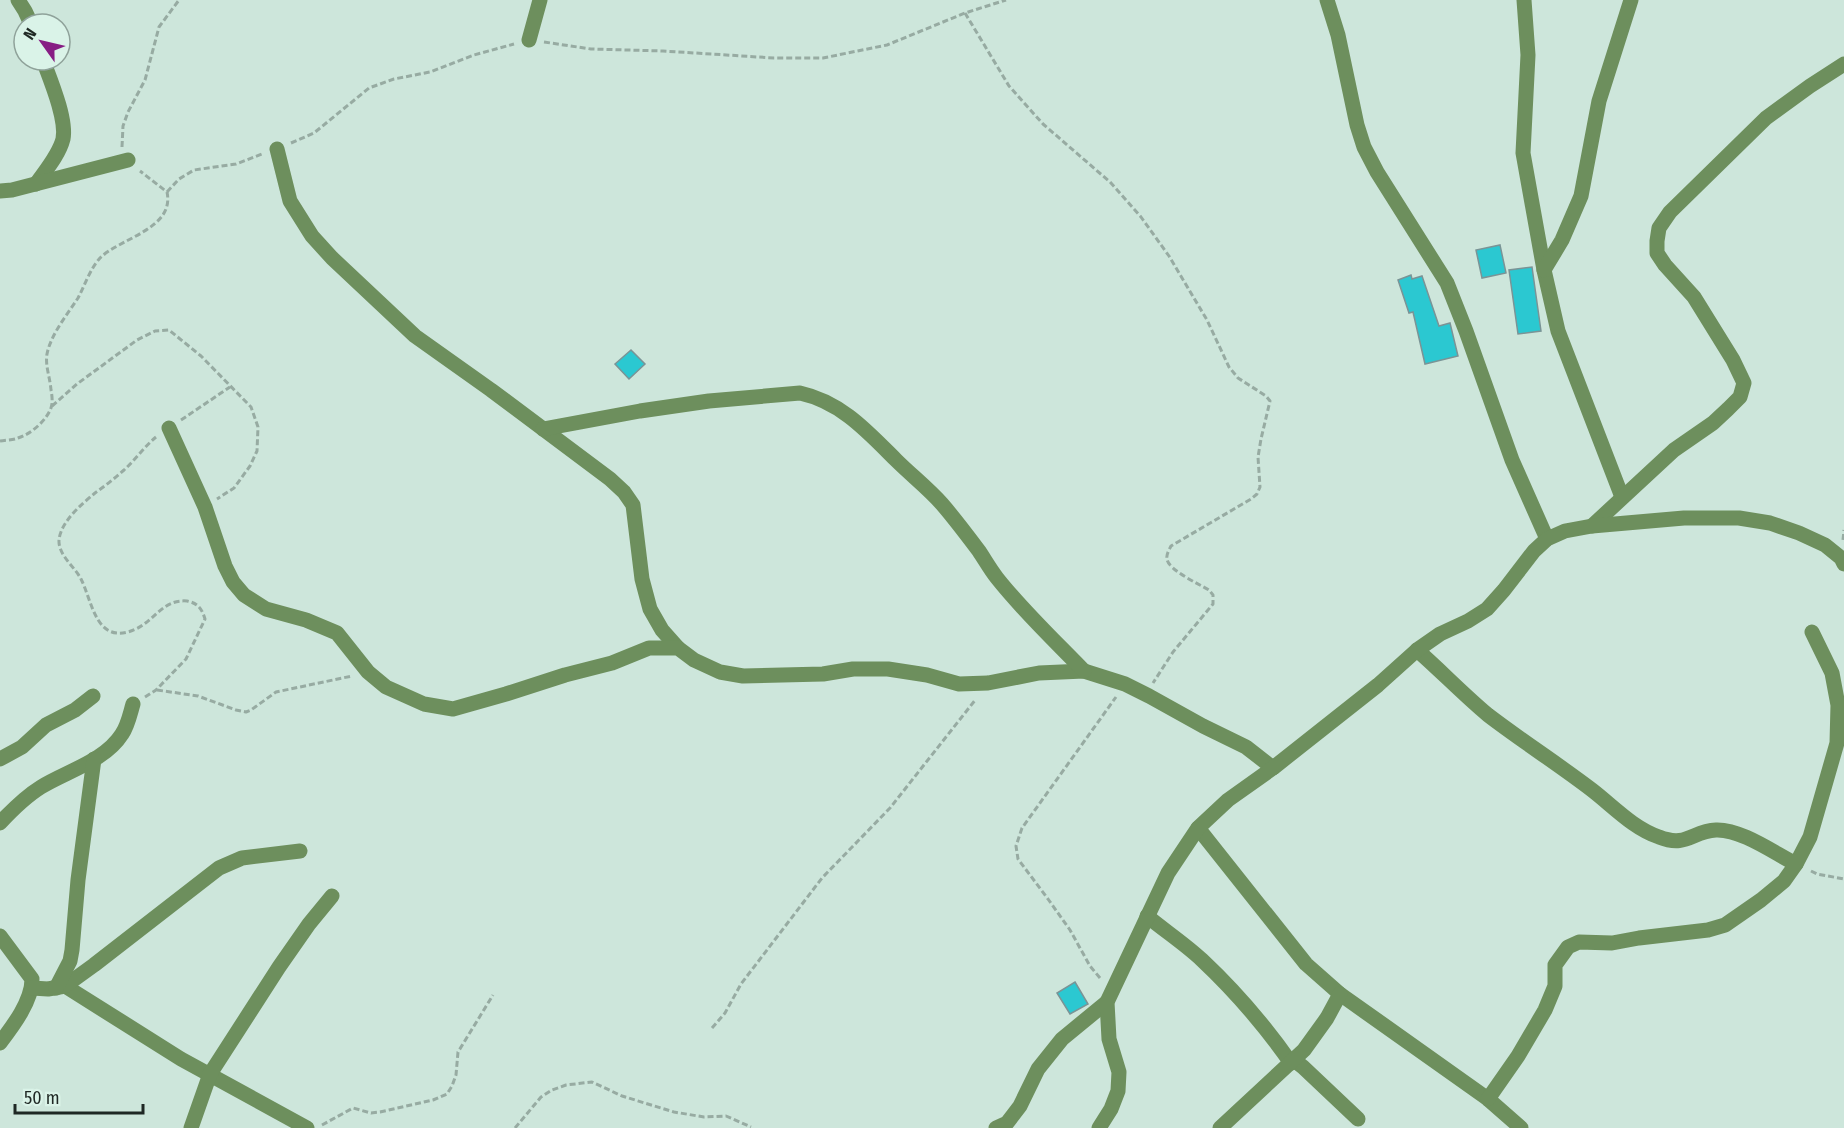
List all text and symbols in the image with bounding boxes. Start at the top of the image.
north arrow [12,12,72,72]
text: N [19,25,41,43]
scale bar [15,1077,142,1115]
text: 50 m [24,1087,60,1109]

